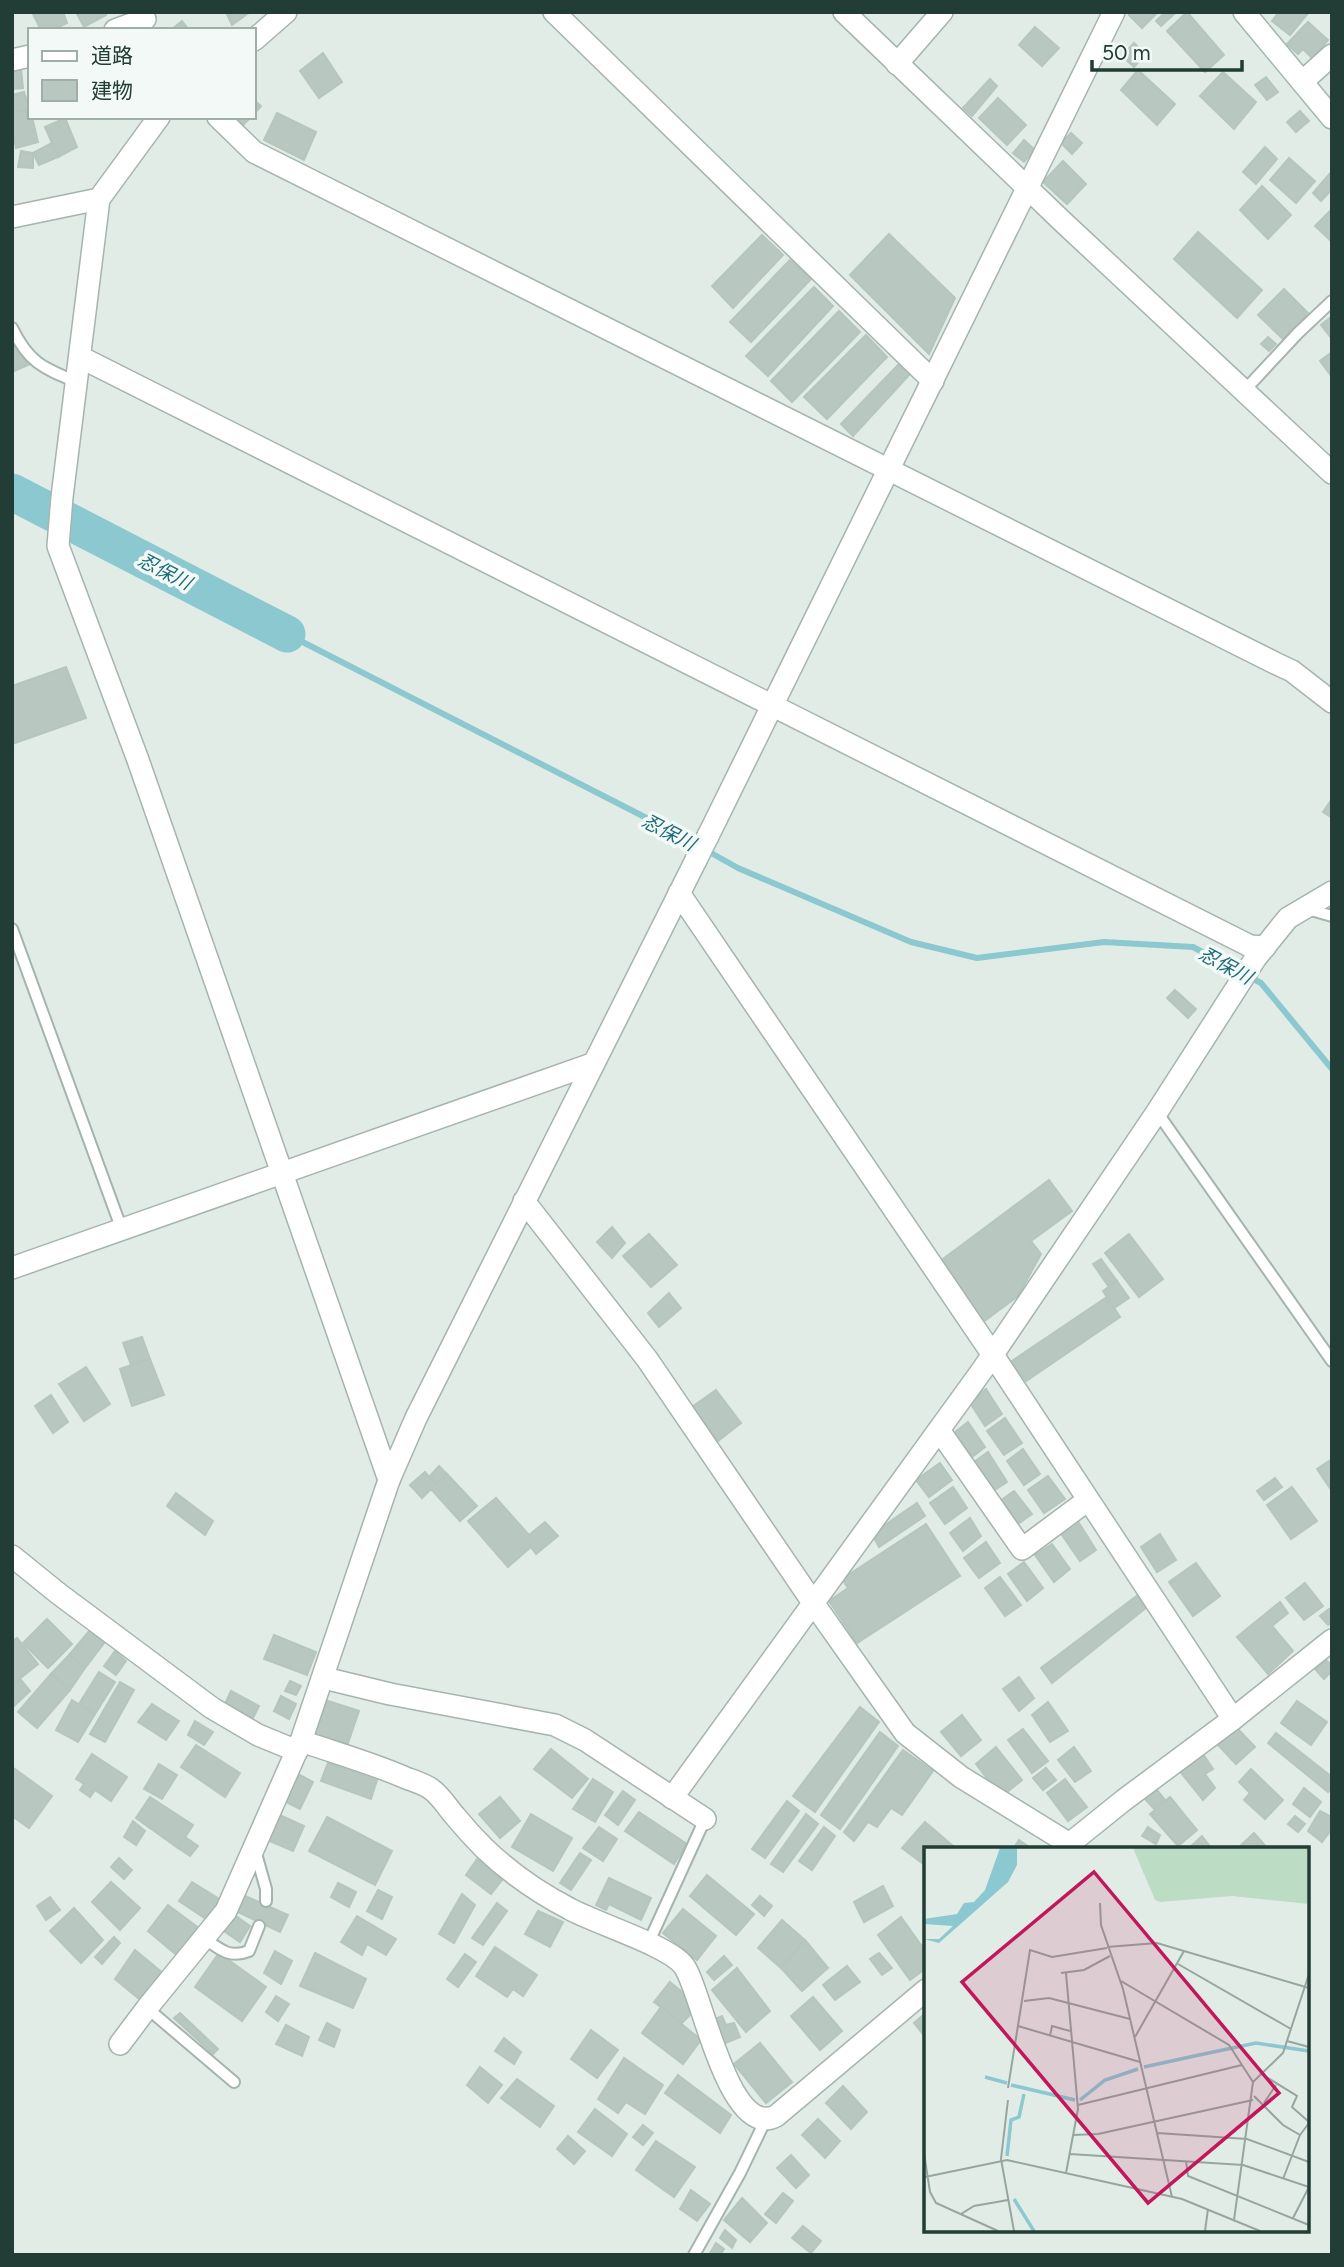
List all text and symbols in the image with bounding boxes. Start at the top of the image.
legend [28,28,256,119]
scale bar [1092,28,1242,72]
text: 50 m [1102,40,1151,65]
text: 道路 [91,43,133,68]
text: 建物 [91,78,133,103]
water label: 忍保川 [134,548,197,596]
water label: 忍保川 [638,809,701,857]
water label: 忍保川 [1195,942,1258,990]
inset map [924,1847,1309,2232]

